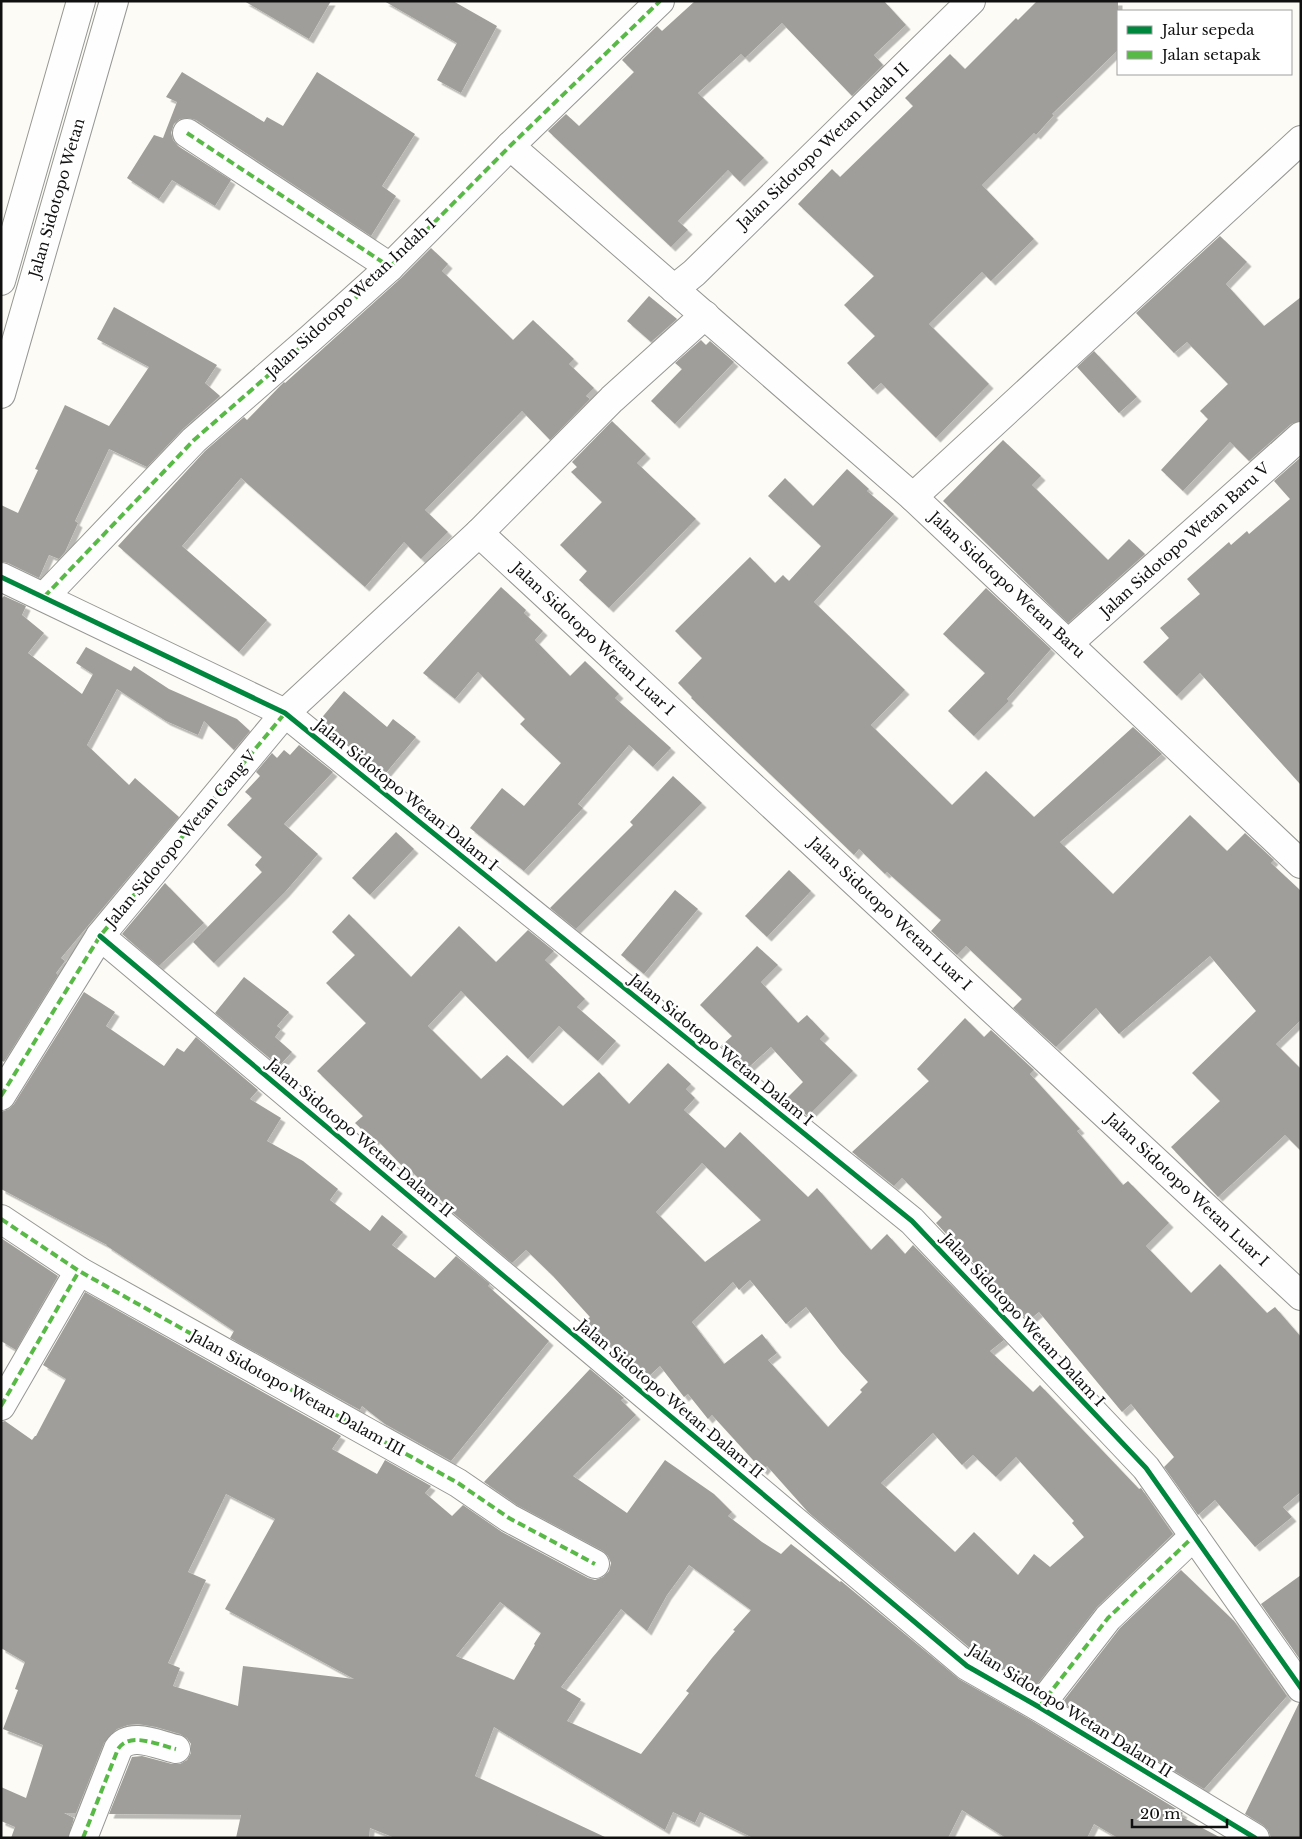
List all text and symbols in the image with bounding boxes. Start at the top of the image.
legend [1117,10,1292,75]
text: Jalur sepeda [1160,20,1255,39]
text: Jalan setapak [1160,45,1261,64]
street label: Jalan Sidotopo Wetan Indah II [731,58,912,234]
street label: Jalan Sidotopo Wetan [24,116,88,282]
street label: Jalan Sidotopo Wetan Indah I [260,214,439,383]
street label: Jalan Sidotopo Wetan Baru V [1094,458,1274,622]
street label: Jalan Sidotopo Wetan Baru [924,506,1089,662]
street label: Jalan Sidotopo Wetan Luar I [507,557,679,719]
street label: Jalan Sidotopo Wetan Dalam I [309,713,502,875]
street label: Jalan Sidotopo Wetan Gang V [100,746,260,933]
street label: Jalan Sidotopo Wetan Luar I [804,832,976,994]
street label: Jalan Sidotopo Wetan Dalam I [624,968,817,1130]
street label: Jalan Sidotopo Wetan Dalam II [262,1053,457,1221]
street label: Jalan Sidotopo Wetan Luar I [1101,1108,1273,1270]
street label: Jalan Sidotopo Wetan Dalam I [936,1227,1109,1410]
street label: Jalan Sidotopo Wetan Dalam II [572,1314,767,1482]
street label: Jalan Sidotopo Wetan Dalam III [185,1324,408,1460]
street label: Jalan Sidotopo Wetan Dalam II [963,1639,1176,1781]
scale bar [1132,1796,1227,1828]
text: 20 m [1140,1804,1180,1823]

